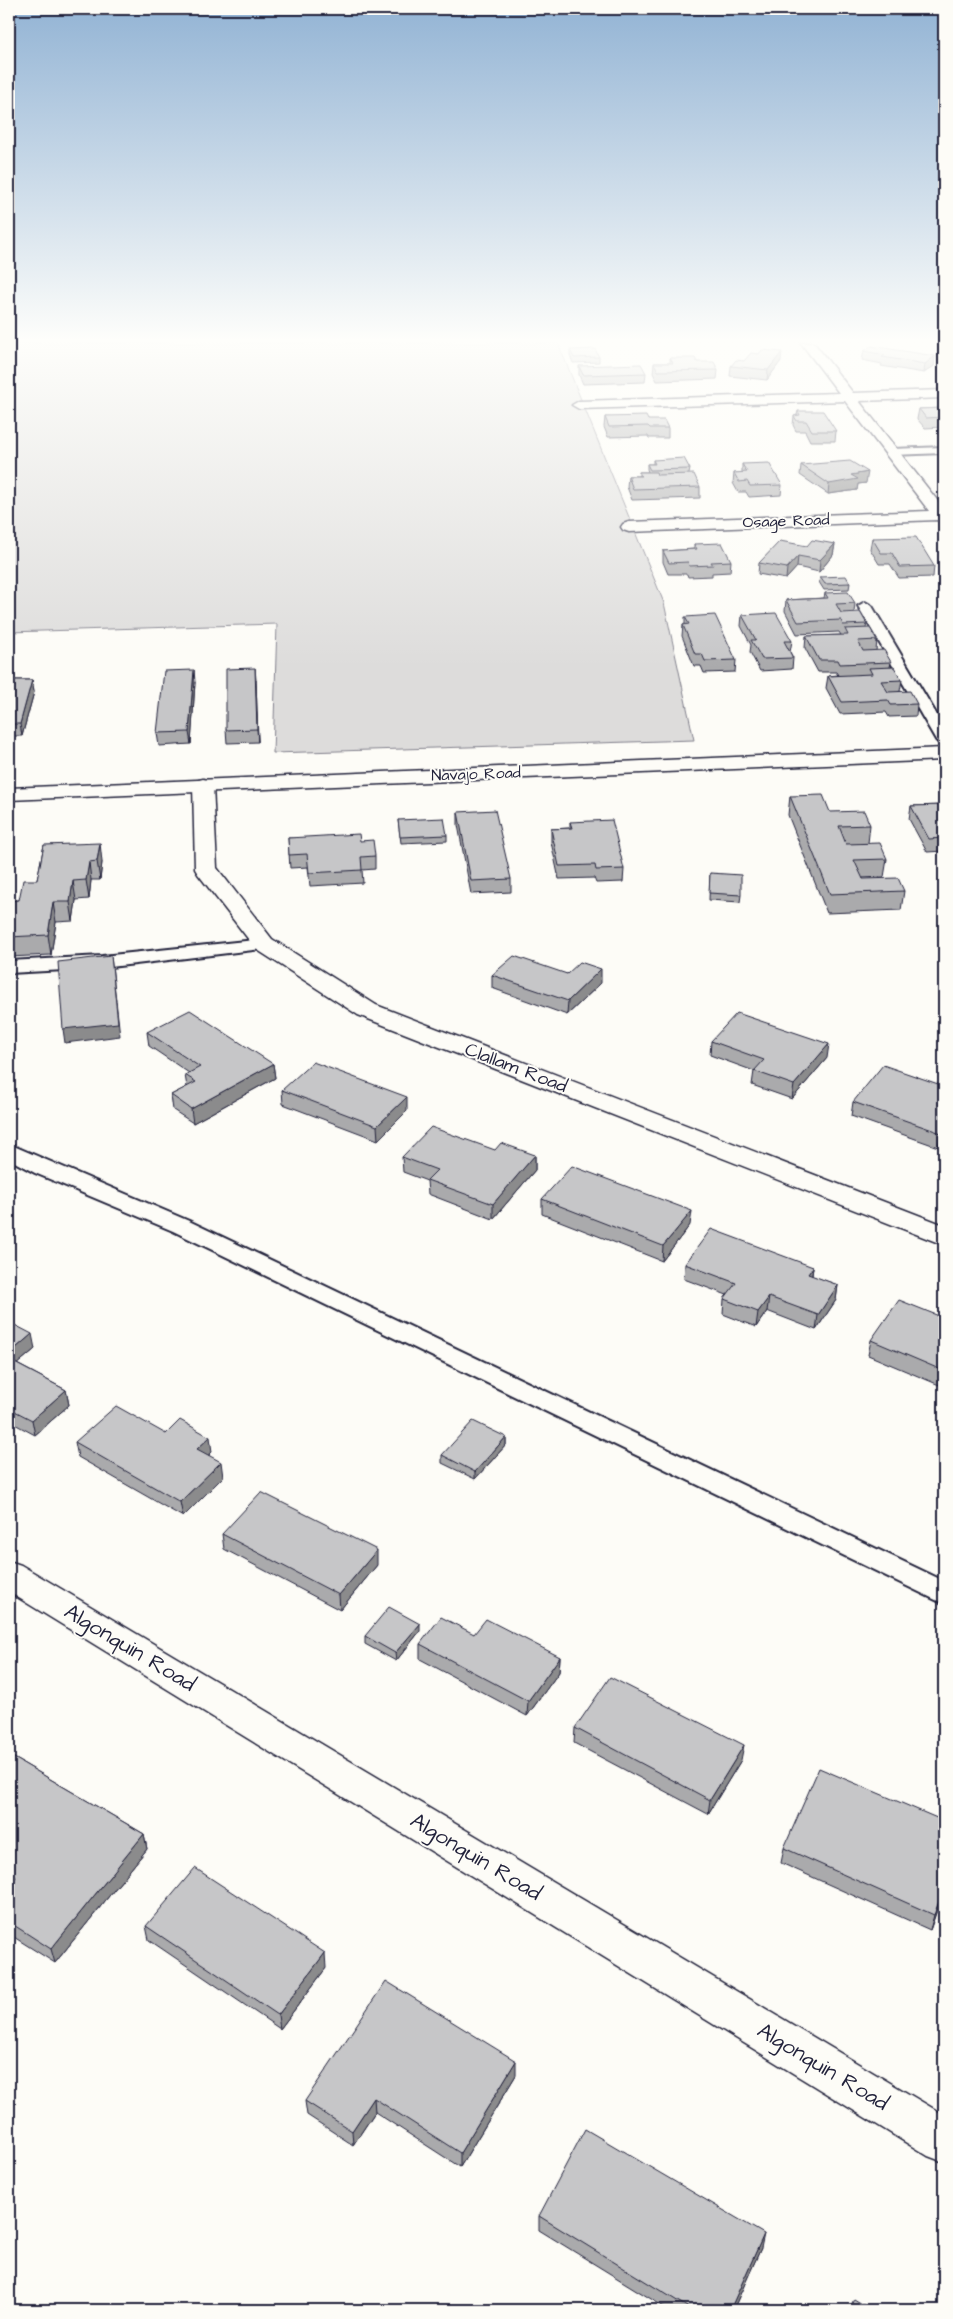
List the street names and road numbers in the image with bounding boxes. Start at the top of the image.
street label: Osage Road [742,508,830,535]
street label: Navajo Road [431,761,521,787]
street label: Clallam Road [461,1036,571,1100]
street label: Algonquin Road [58,1596,202,1700]
street label: Algonquin Road [404,1805,548,1909]
street label: Algonquin Road [751,2015,895,2119]

